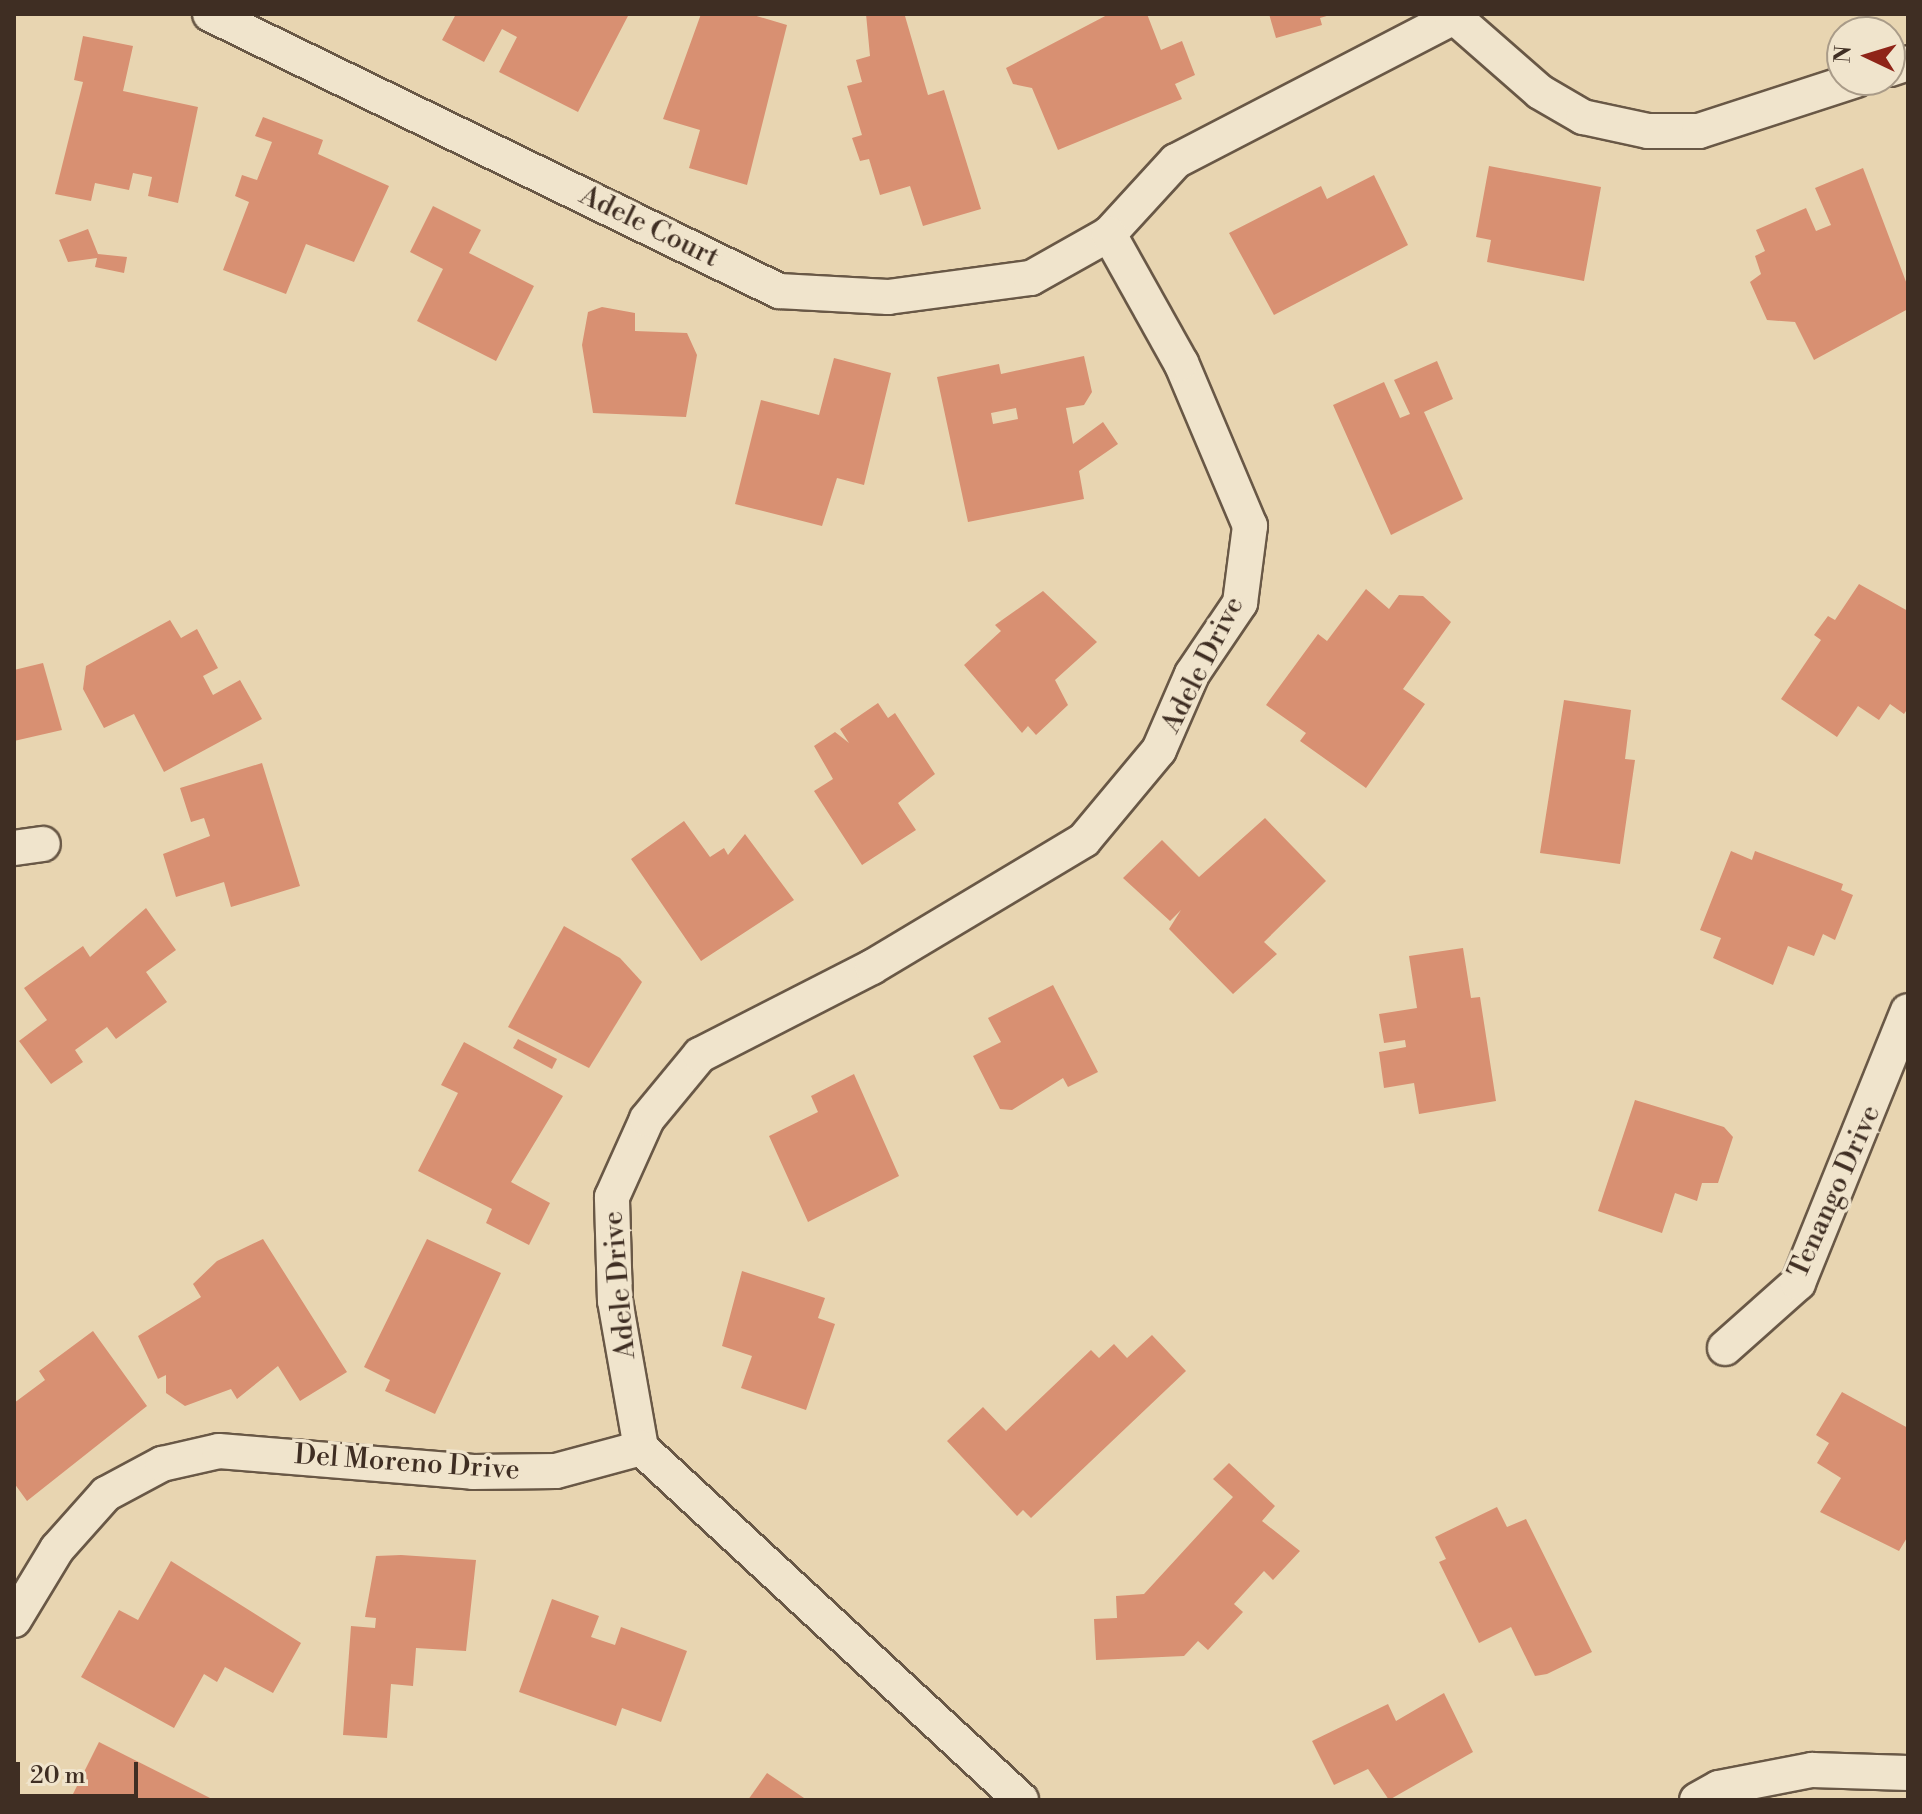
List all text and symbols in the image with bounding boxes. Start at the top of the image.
north arrow [1826,16,1906,96]
text: N [1829,45,1858,64]
street label: Adele Court [574,179,724,275]
street label: Adele Drive [1154,591,1252,739]
street label: Tenango Drive [1782,1100,1888,1284]
street label: Adele Drive [597,1210,643,1360]
street label: Del Moreno Drive [293,1438,521,1488]
scale bar [20,1746,142,1796]
text: 20 m [30,1761,86,1791]

